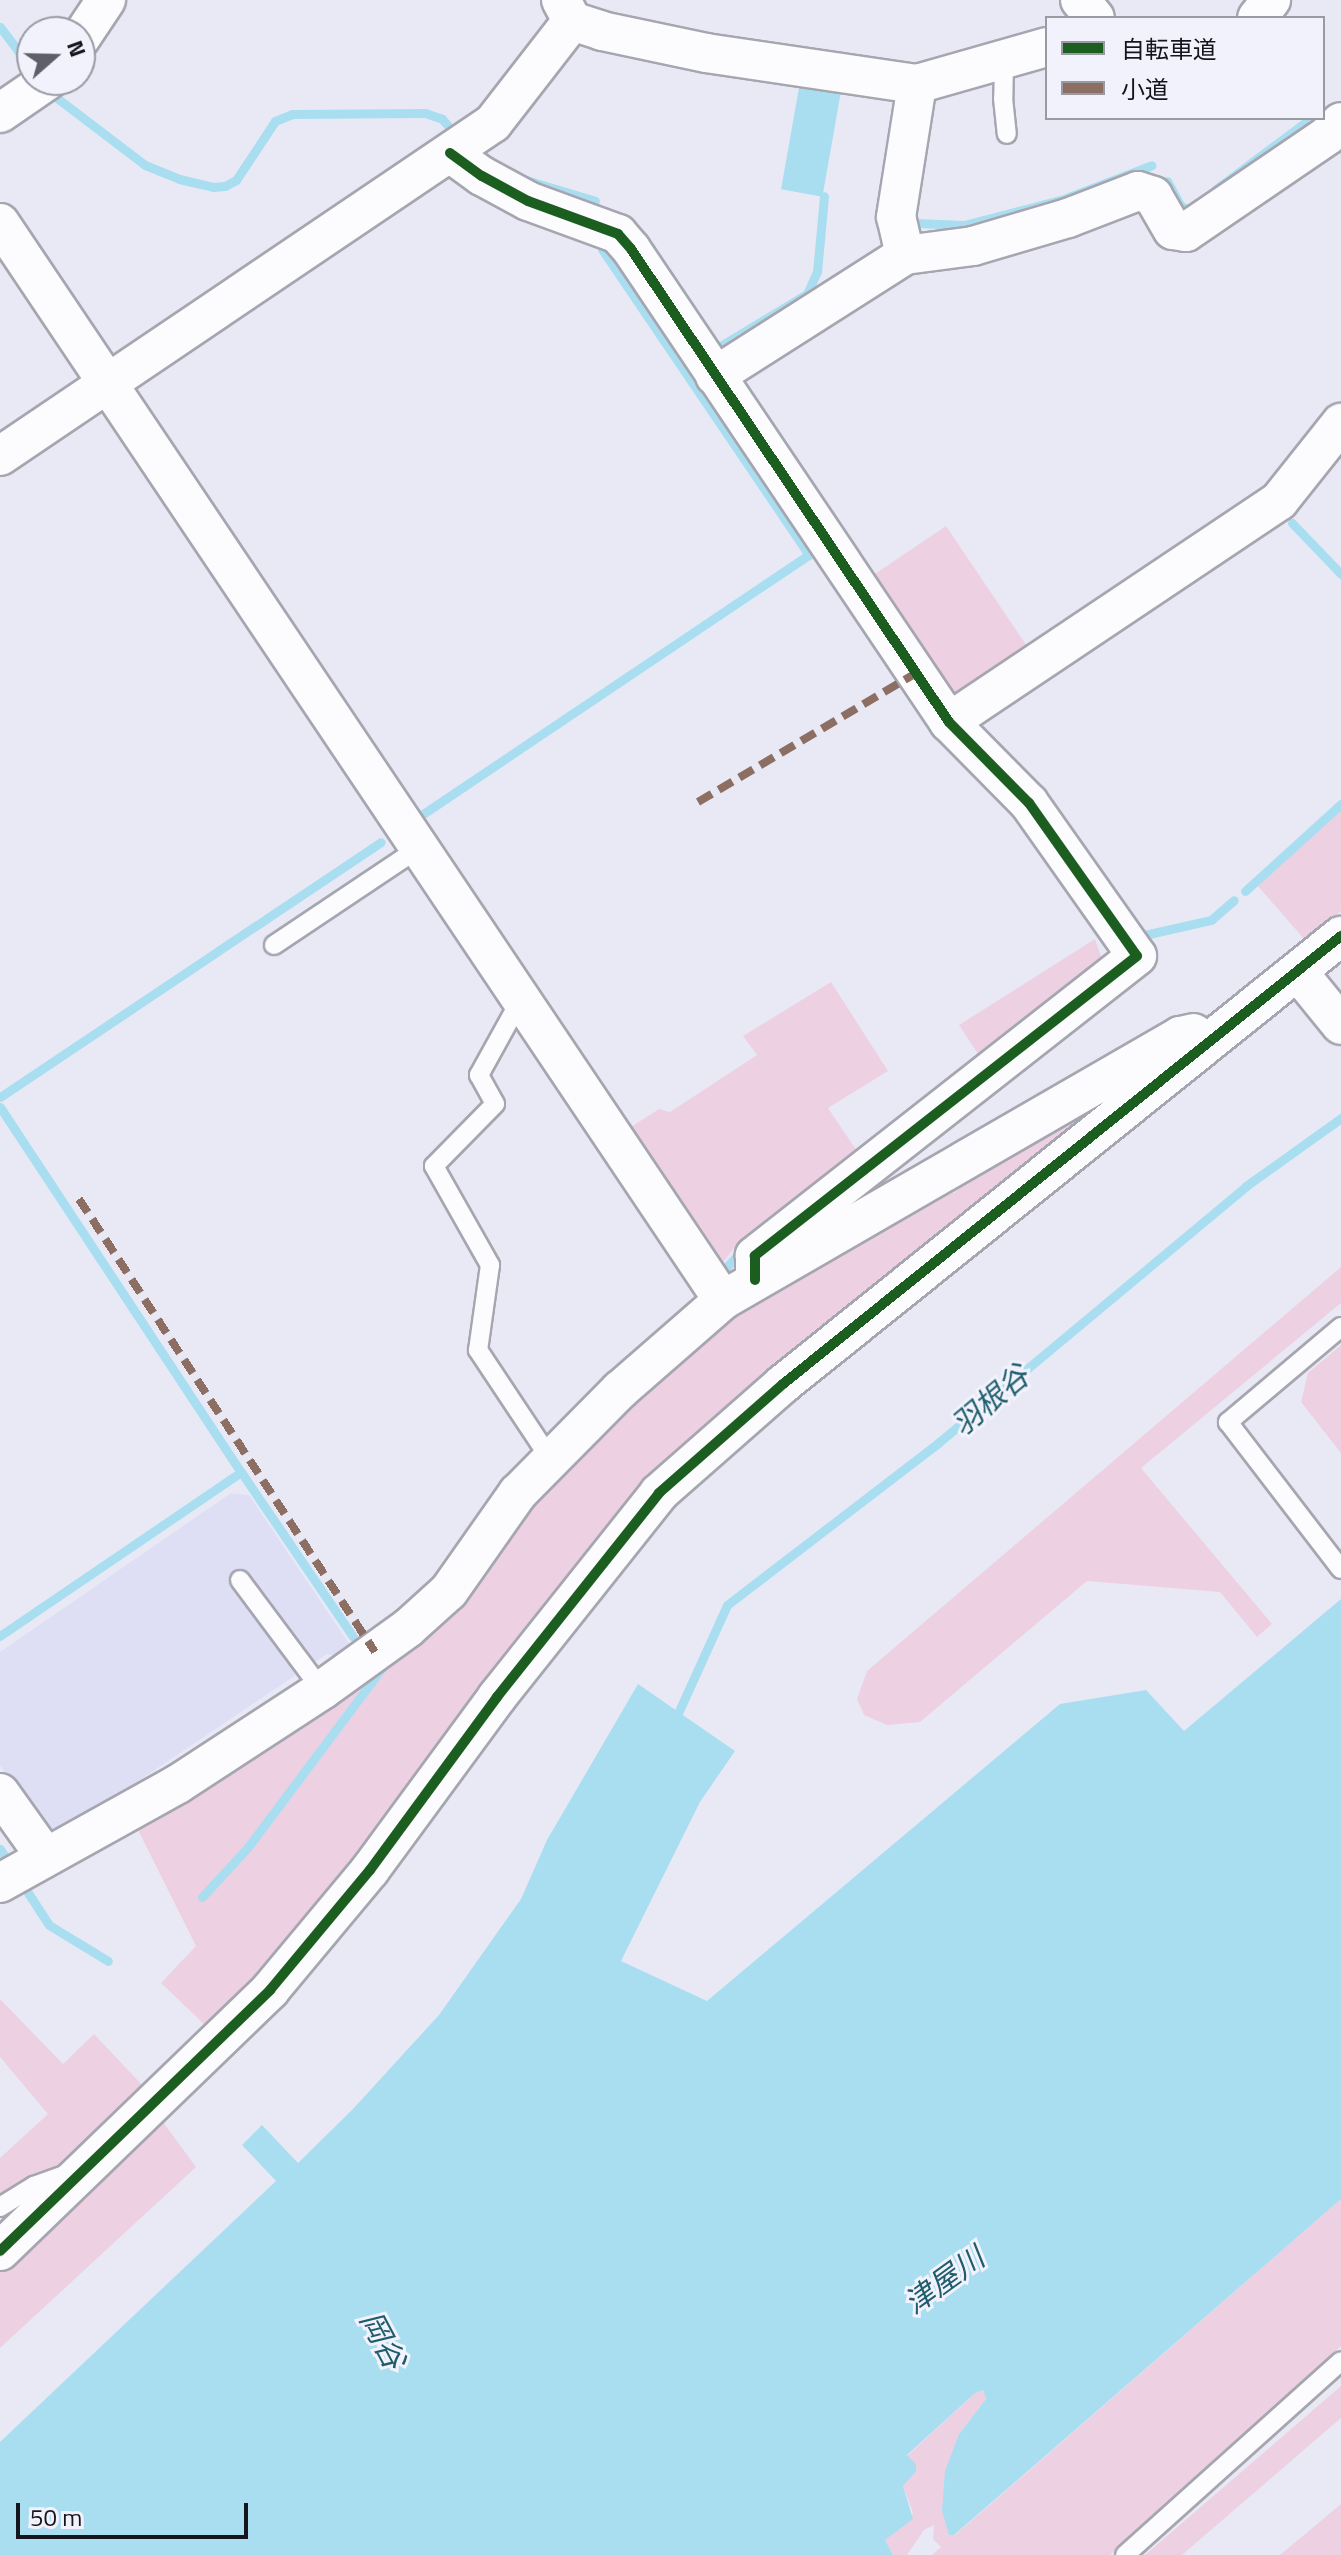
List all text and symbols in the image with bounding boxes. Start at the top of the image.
north arrow [16,16,96,96]
legend [1045,16,1325,120]
text: 自転車道 [1121,31,1217,67]
text: N [58,35,95,61]
text: 小道 [1121,71,1169,107]
water label: 羽根谷 [944,1357,1036,1443]
water label: 津屋川 [897,2239,991,2321]
water label: 岡谷 [353,2305,413,2375]
scale bar [20,2487,252,2537]
text: 50 m [30,2499,82,2535]

